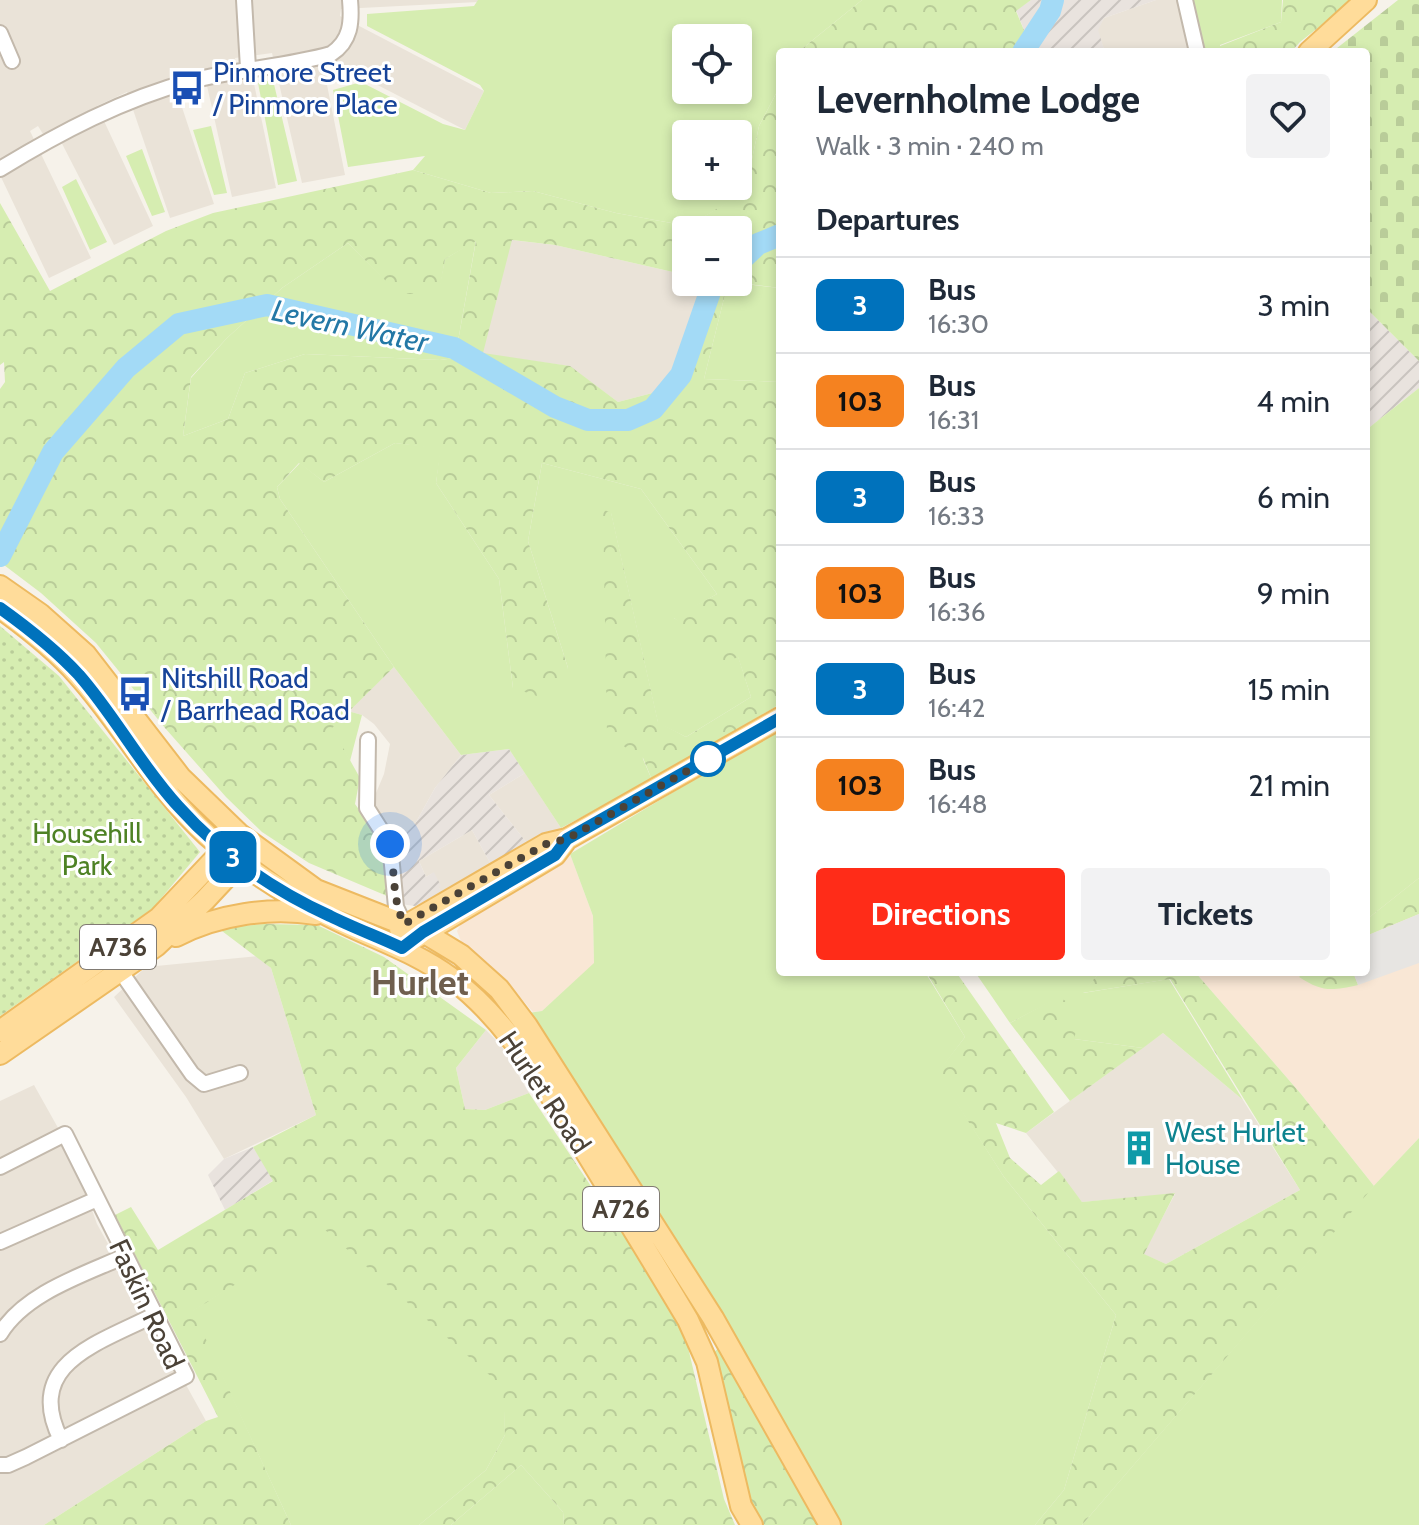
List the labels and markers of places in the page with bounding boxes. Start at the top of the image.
place label: Pinmore Street / Pinmore Place [212,55,398,121]
bus stop icon: Pinmore Street / Pinmore Place [168,69,206,107]
place label: Nitshill Road / Barrhead Road [160,661,350,727]
bus stop icon: Nitshill Road / Barrhead Road [116,675,154,713]
unlabelled marker [691,742,725,776]
place label: West Hurlet House [1165,1115,1305,1181]
building icon: West Hurlet House [1120,1129,1158,1167]

